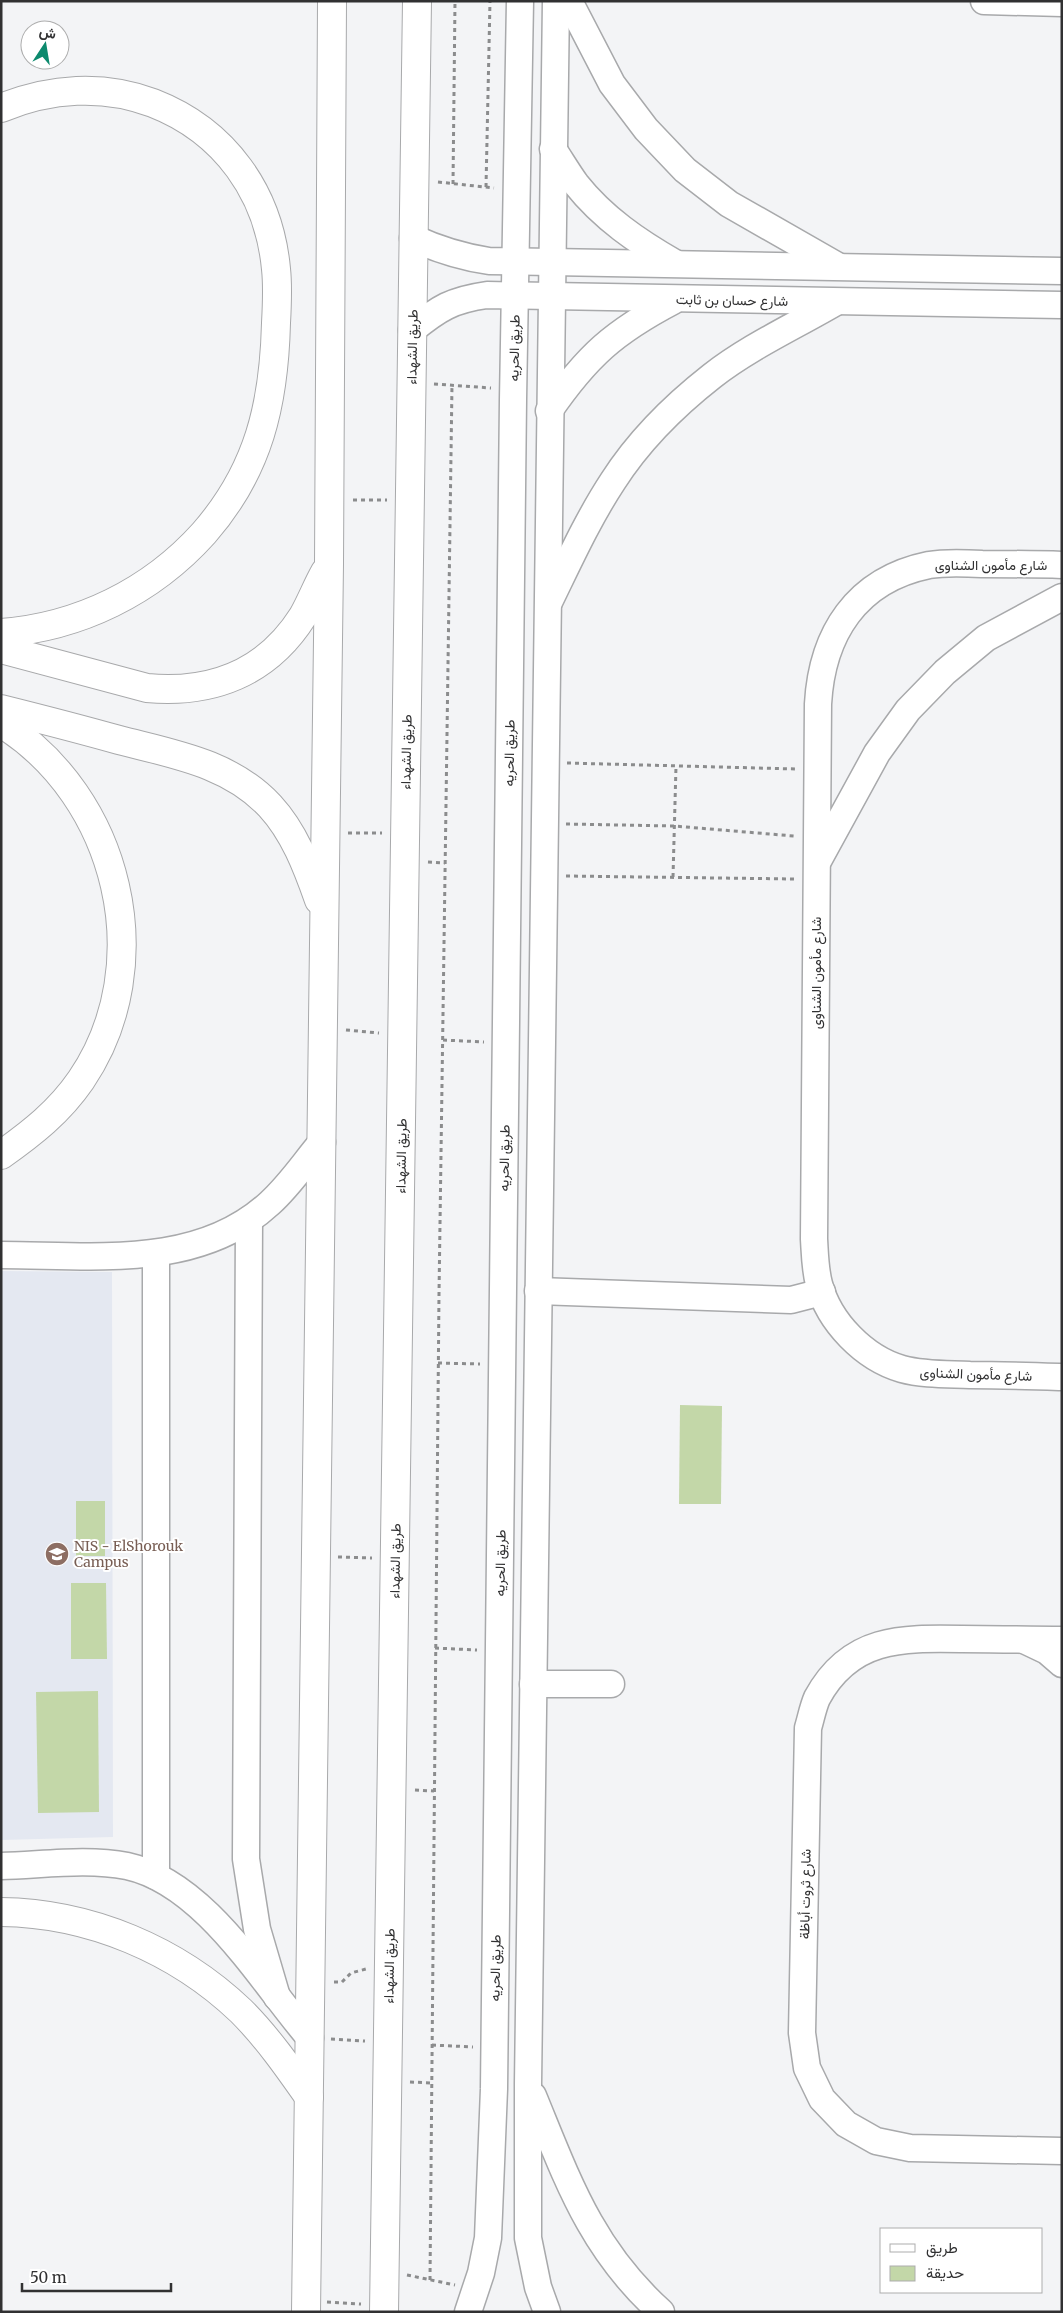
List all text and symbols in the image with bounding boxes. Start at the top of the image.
north arrow [20,20,70,70]
text: ش [38,22,58,43]
street label: شارع حسان بن ثابت [676,290,788,312]
street label: طريق الشهداء [402,309,422,385]
street label: طريق الحريه [504,314,524,382]
street label: شارع مأمون الشناوى [935,556,1047,576]
street label: طريق الشهداء [396,714,416,790]
street label: طريق الحريه [499,719,519,787]
street label: شارع مأمون الشناوى [807,917,827,1029]
street label: طريق الشهداء [391,1118,411,1194]
street label: طريق الحريه [494,1124,514,1192]
street label: شارع مأمون الشناوى [919,1363,1033,1387]
street label: طريق الشهداء [385,1523,405,1599]
street label: طريق الحريه [490,1529,510,1597]
place label: NIS - ElShorouk Campus [74,1537,183,1571]
school or university icon: NIS - ElShorouk Campus [44,1541,70,1567]
street label: شارع ثروت أباظة [795,1849,817,1939]
street label: طريق الشهداء [379,1928,399,2004]
street label: طريق الحريه [485,1934,505,2002]
legend [880,2228,1043,2293]
text: طريق [926,2238,958,2258]
scale bar [22,2260,171,2292]
text: حديقة [926,2263,964,2282]
text: 50 m [30,2268,67,2287]

